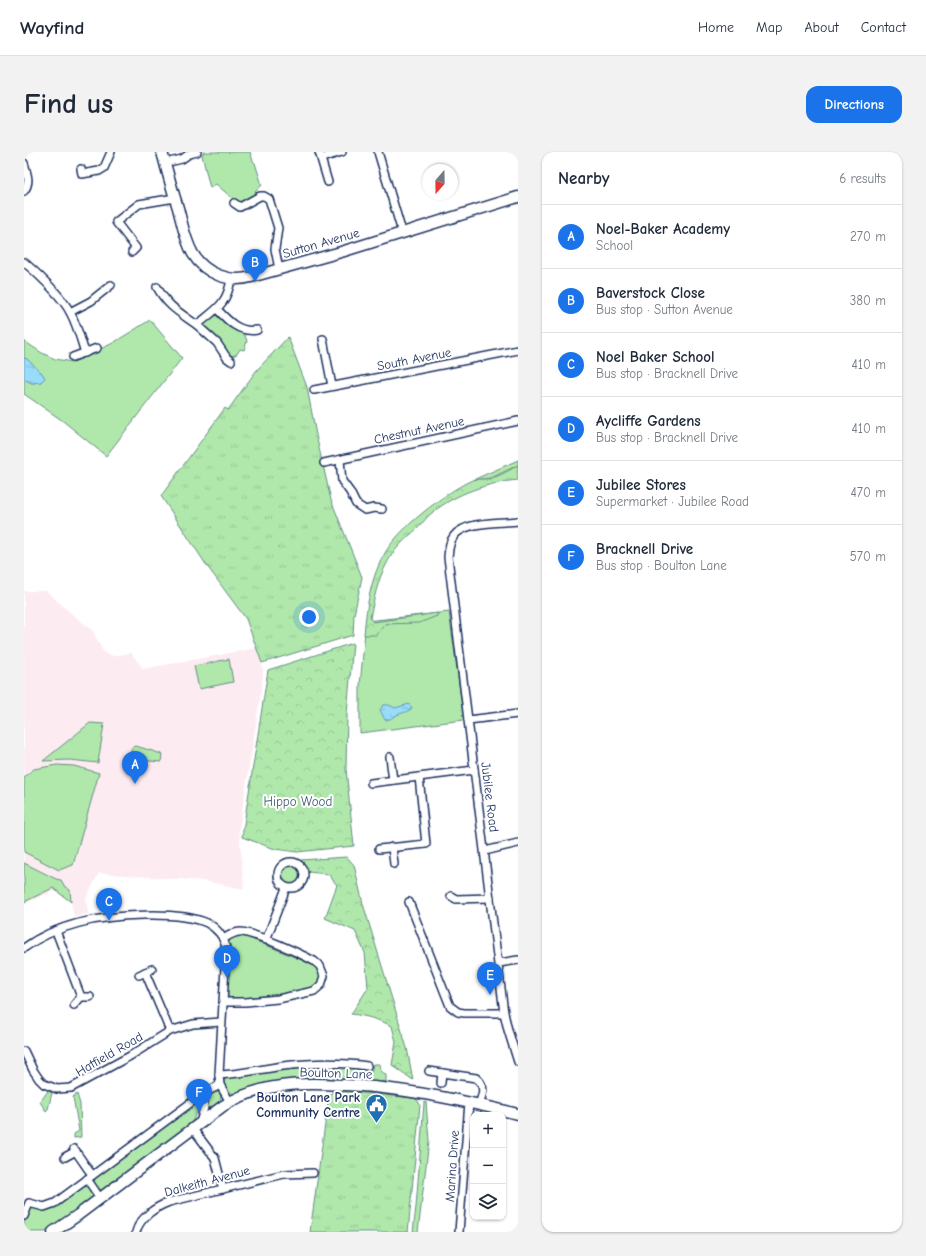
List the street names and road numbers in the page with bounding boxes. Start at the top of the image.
street label: Sutton Avenue [281,225,361,261]
street label: South Avenue [376,344,453,374]
street label: Chestnut Avenue [372,413,466,447]
street label: Jubilee Road [478,761,502,833]
street label: Hatfield Road [73,1029,145,1079]
street label: Boulton Lane [299,1064,373,1082]
street label: Marina Drive [442,1129,462,1202]
street label: Dalkeith Avenue [163,1162,252,1200]

